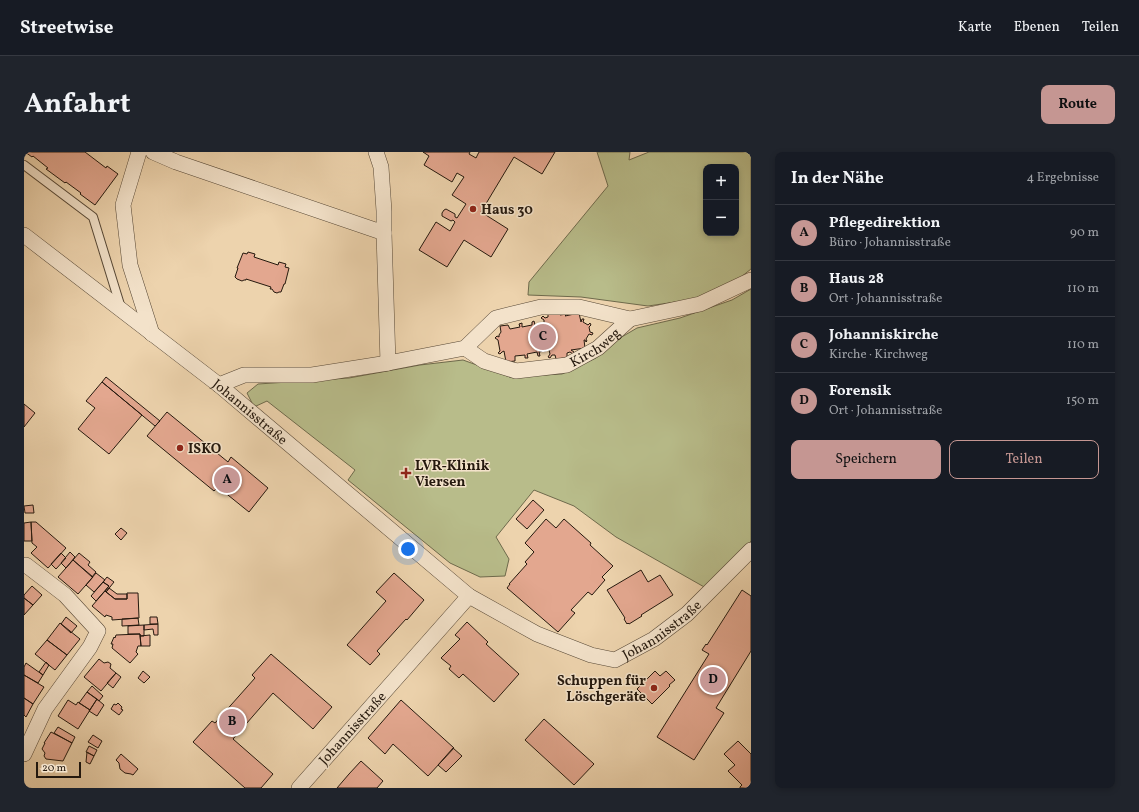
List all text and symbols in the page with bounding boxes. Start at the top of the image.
text: Streetwise [20,15,113,41]
text: Karte [958,18,992,37]
text: Ebenen [1014,18,1060,37]
text: Teilen [1082,18,1119,37]
text: Anfahrt [24,85,131,124]
button: Route [1041,85,1115,124]
map controls [703,164,739,236]
button: + [703,164,739,200]
text: In der Nähe [791,167,884,190]
text: 4 Ergebnisse [1026,169,1099,187]
button: − [703,200,739,236]
place label: Haus 30 [481,201,533,220]
marker: Haus 30 [468,204,478,214]
text: Pflegedirektion [829,213,940,234]
text: A [799,224,809,242]
text: 90 m [1070,224,1099,242]
text: Büro · Johannisstraße [829,234,951,252]
text: Haus 28 [829,269,884,290]
text: B [800,280,808,298]
text: 110 m [1067,280,1099,298]
text: Ort · Johannisstraße [829,290,943,308]
pin: C [530,322,556,352]
street label: Kirchweg [567,324,625,373]
text: Johanniskirche [829,325,938,346]
text: C [800,336,808,354]
text: 110 m [1067,336,1099,354]
text: Kirche · Kirchweg [829,346,928,364]
street label: Johannisstraße [208,375,291,450]
text: Forensik [829,381,891,402]
text: D [799,392,809,410]
text: 150 m [1066,392,1099,410]
text: Ort · Johannisstraße [829,402,943,420]
place label: ISKO [188,440,221,459]
button: Speichern [791,440,941,479]
button: Teilen [949,440,1099,479]
marker: ISKO [175,443,185,453]
place label: LVR-Klinik Viersen [415,457,490,492]
pin: A [214,465,240,495]
marker: LVR-Klinik Viersen [400,467,412,479]
your location [398,539,418,559]
street label: Johannisstraße [619,596,707,665]
pin: D [700,665,726,695]
place label: Schuppen für Löschgeräte [557,672,646,707]
marker: Schuppen für Löschgeräte [649,683,659,693]
street label: Johannisstraße [315,688,391,770]
pin: B [219,707,245,737]
scale bar [36,760,81,779]
text: 20 m [42,761,66,776]

